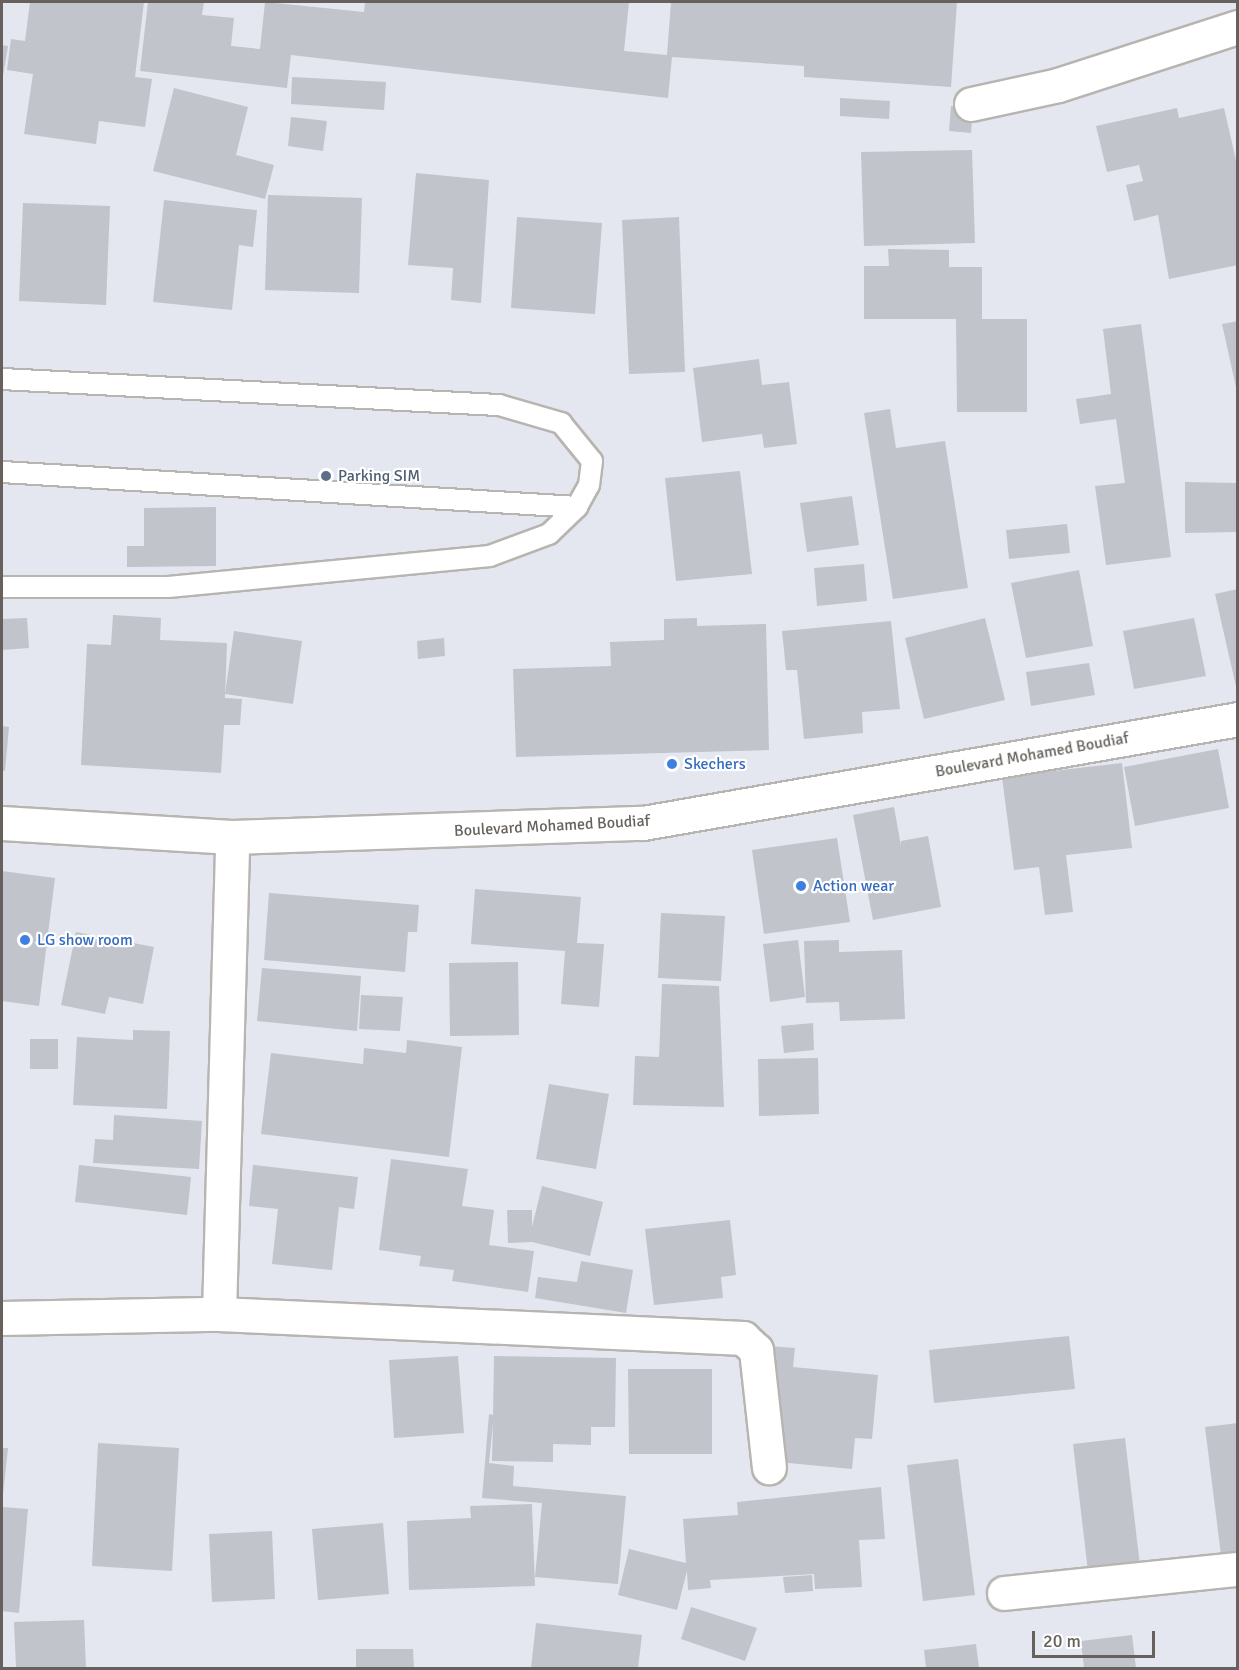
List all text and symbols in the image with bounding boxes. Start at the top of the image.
place label: Parking SIM [338,466,420,486]
marker: Parking SIM [319,469,333,483]
street label: Boulevard Mohamed Boudiaf [934,729,1130,781]
place label: Skechers [684,754,746,774]
marker: Skechers [665,757,679,771]
street label: Boulevard Mohamed Boudiaf [454,811,650,841]
place label: Action wear [813,876,894,896]
marker: Action wear [794,879,808,893]
place label: LG show room [37,930,133,950]
marker: LG show room [18,933,32,947]
scale bar [1035,1619,1158,1657]
text: 20 m [1043,1630,1081,1652]

